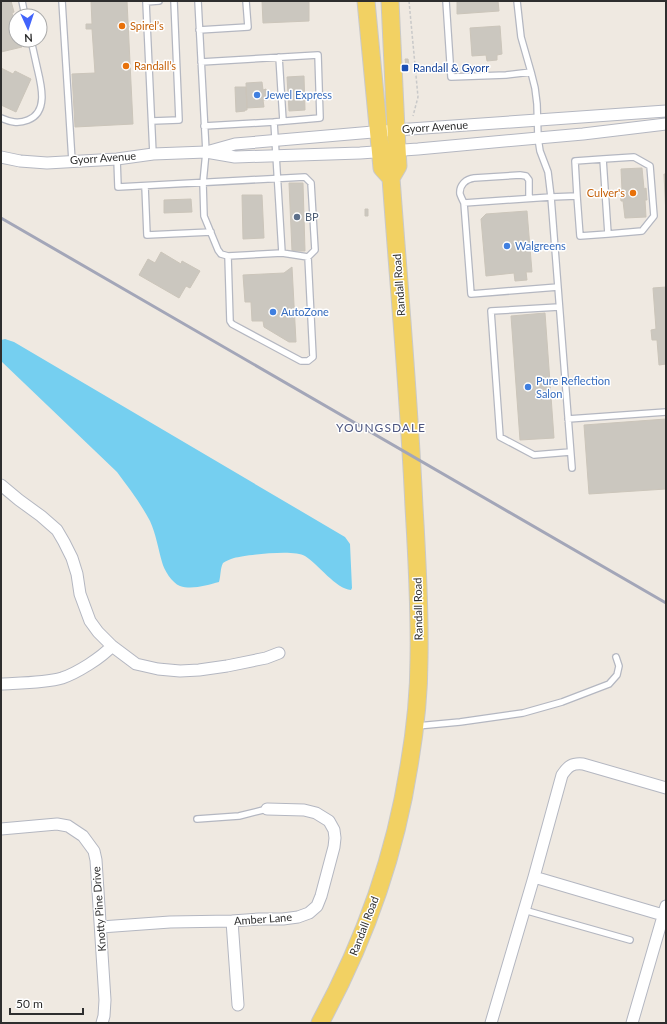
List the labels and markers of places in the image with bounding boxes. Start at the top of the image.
place label: Spirel’s [130,19,164,32]
marker: Spirel’s [117,21,127,31]
place label: Randall’s [134,59,176,72]
marker: Randall’s [121,61,131,71]
place label: Randall & Gyorr [413,61,489,74]
marker: Randall & Gyorr [400,63,410,73]
place label: Jewel Express [265,88,332,101]
marker: Jewel Express [252,90,262,100]
place label: Culver's [587,186,625,199]
marker: Culver's [628,188,638,198]
place label: BP [305,210,319,223]
marker: BP [292,212,302,222]
place label: Walgreens [515,239,566,252]
marker: Walgreens [502,241,512,251]
place label: AutoZone [281,305,329,318]
marker: AutoZone [268,307,278,317]
place label: Pure Reflection Salon [536,374,610,400]
marker: Pure Reflection Salon [523,382,533,392]

